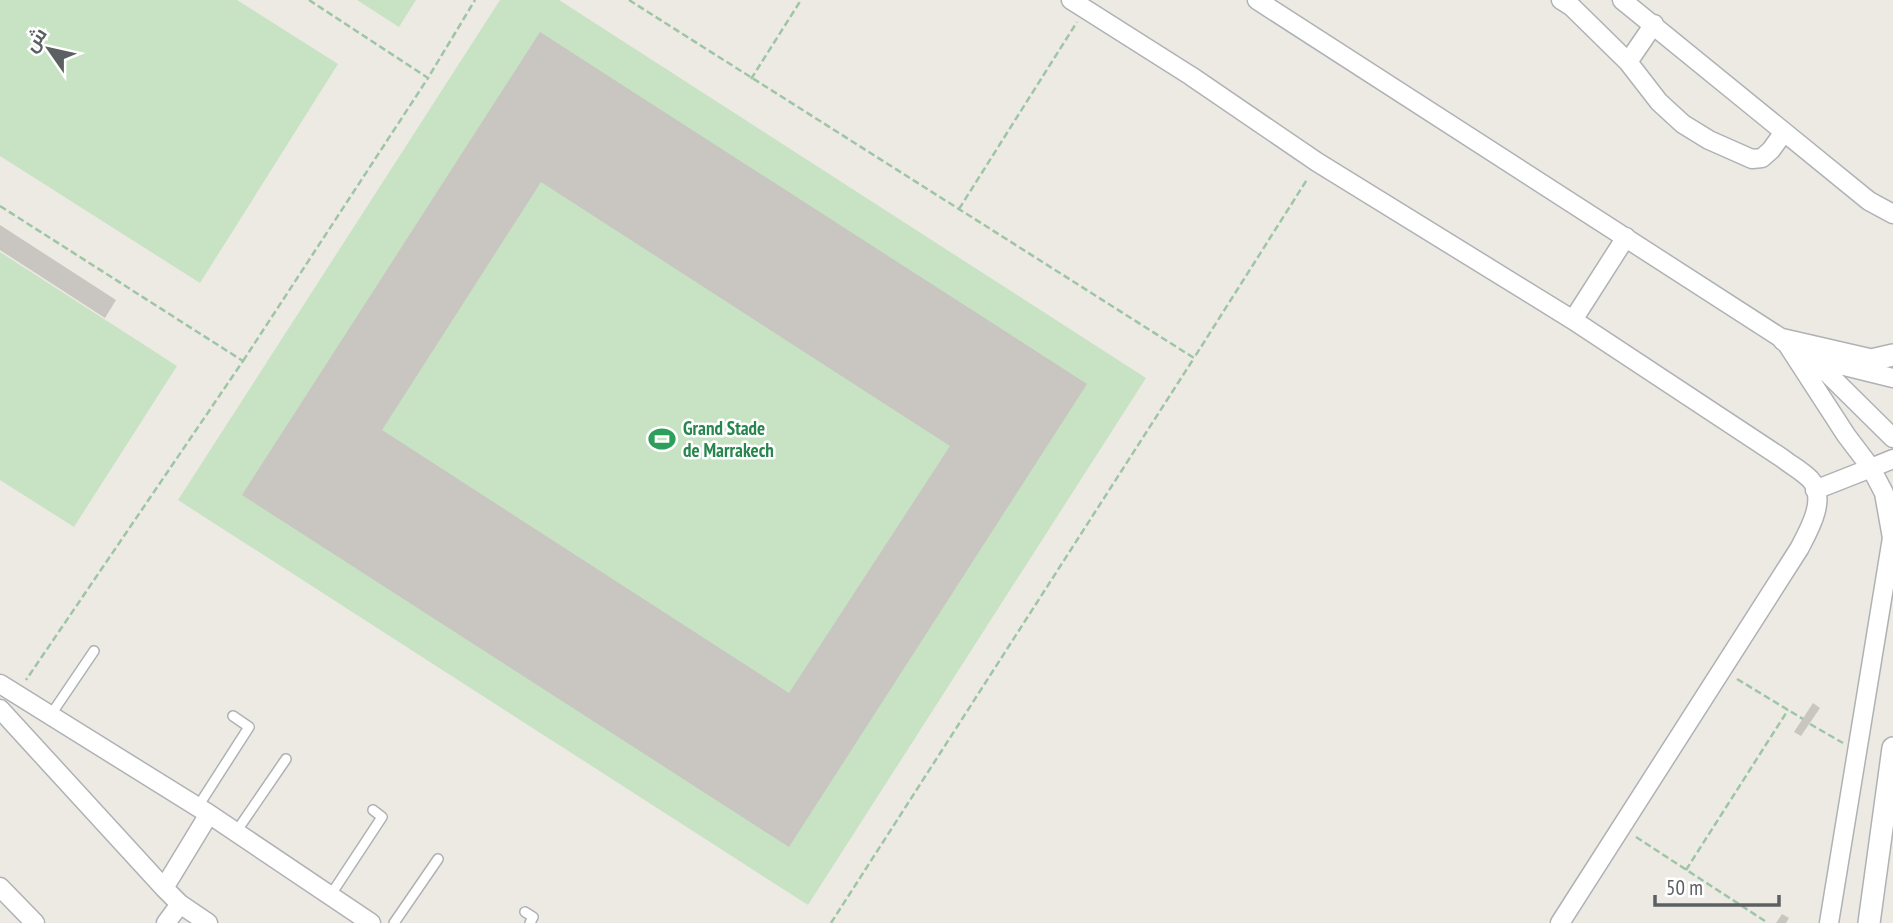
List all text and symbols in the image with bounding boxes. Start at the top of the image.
north arrow [14,14,84,84]
text: ش [18,23,52,56]
place label: Grand Stade de Marrakech [683,416,774,462]
sports icon: Grand Stade de Marrakech [647,424,677,454]
scale bar [1655,864,1779,908]
text: 50 m [1666,874,1703,901]

